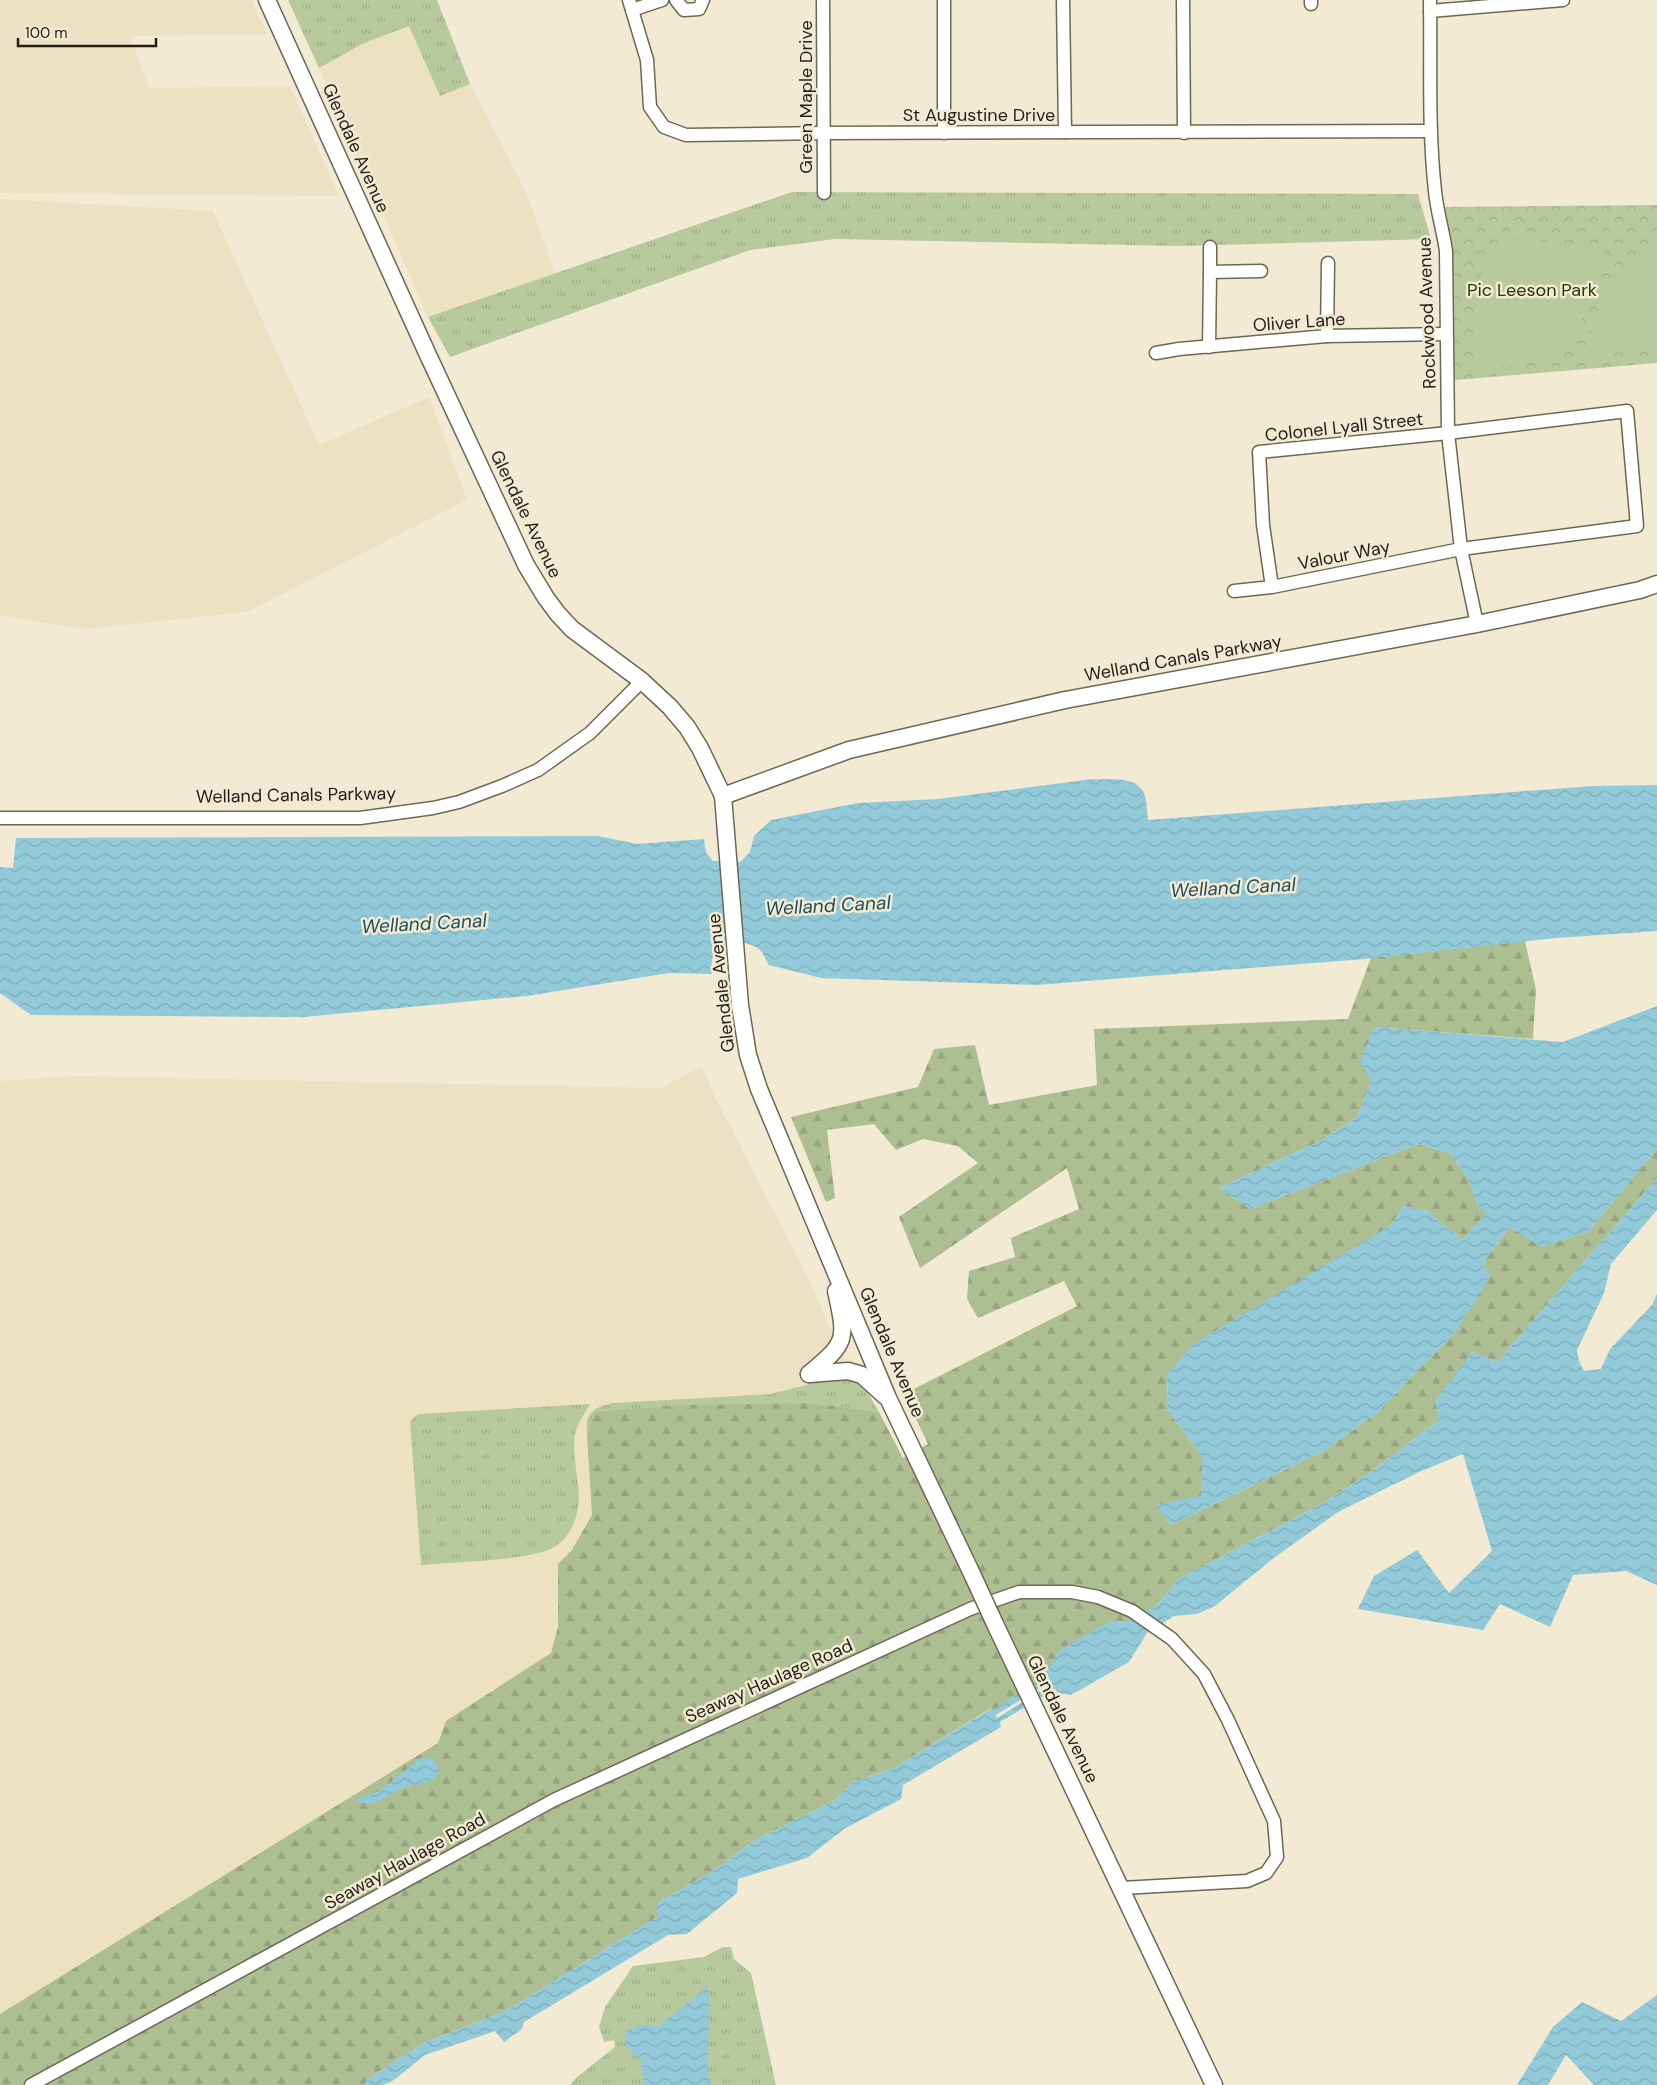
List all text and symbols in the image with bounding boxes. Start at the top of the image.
scale bar [18,15,155,47]
street label: Green Maple Drive [794,20,818,174]
text: 100 m [25,23,68,43]
street label: Glendale Avenue [317,79,395,217]
street label: St Augustine Drive [903,103,1055,127]
street label: Rockwood Avenue [1412,237,1442,389]
park label: Pic Leeson Park [1467,278,1597,302]
street label: Oliver Lane [1252,307,1346,337]
street label: Colonel Lyall Street [1264,407,1424,447]
street label: Glendale Avenue [485,446,567,582]
street label: Valour Way [1296,534,1392,576]
street label: Welland Canals Parkway [1082,629,1284,687]
street label: Welland Canals Parkway [196,781,396,809]
water label: Welland Canal [1170,872,1297,903]
water label: Welland Canal [765,890,892,921]
water label: Welland Canal [361,908,488,939]
street label: Glendale Avenue [702,912,740,1054]
street label: Glendale Avenue [854,1283,930,1421]
street label: Seaway Haulage Road [682,1633,856,1729]
street label: Glendale Avenue [1022,1651,1104,1787]
street label: Seaway Haulage Road [320,1807,490,1915]

